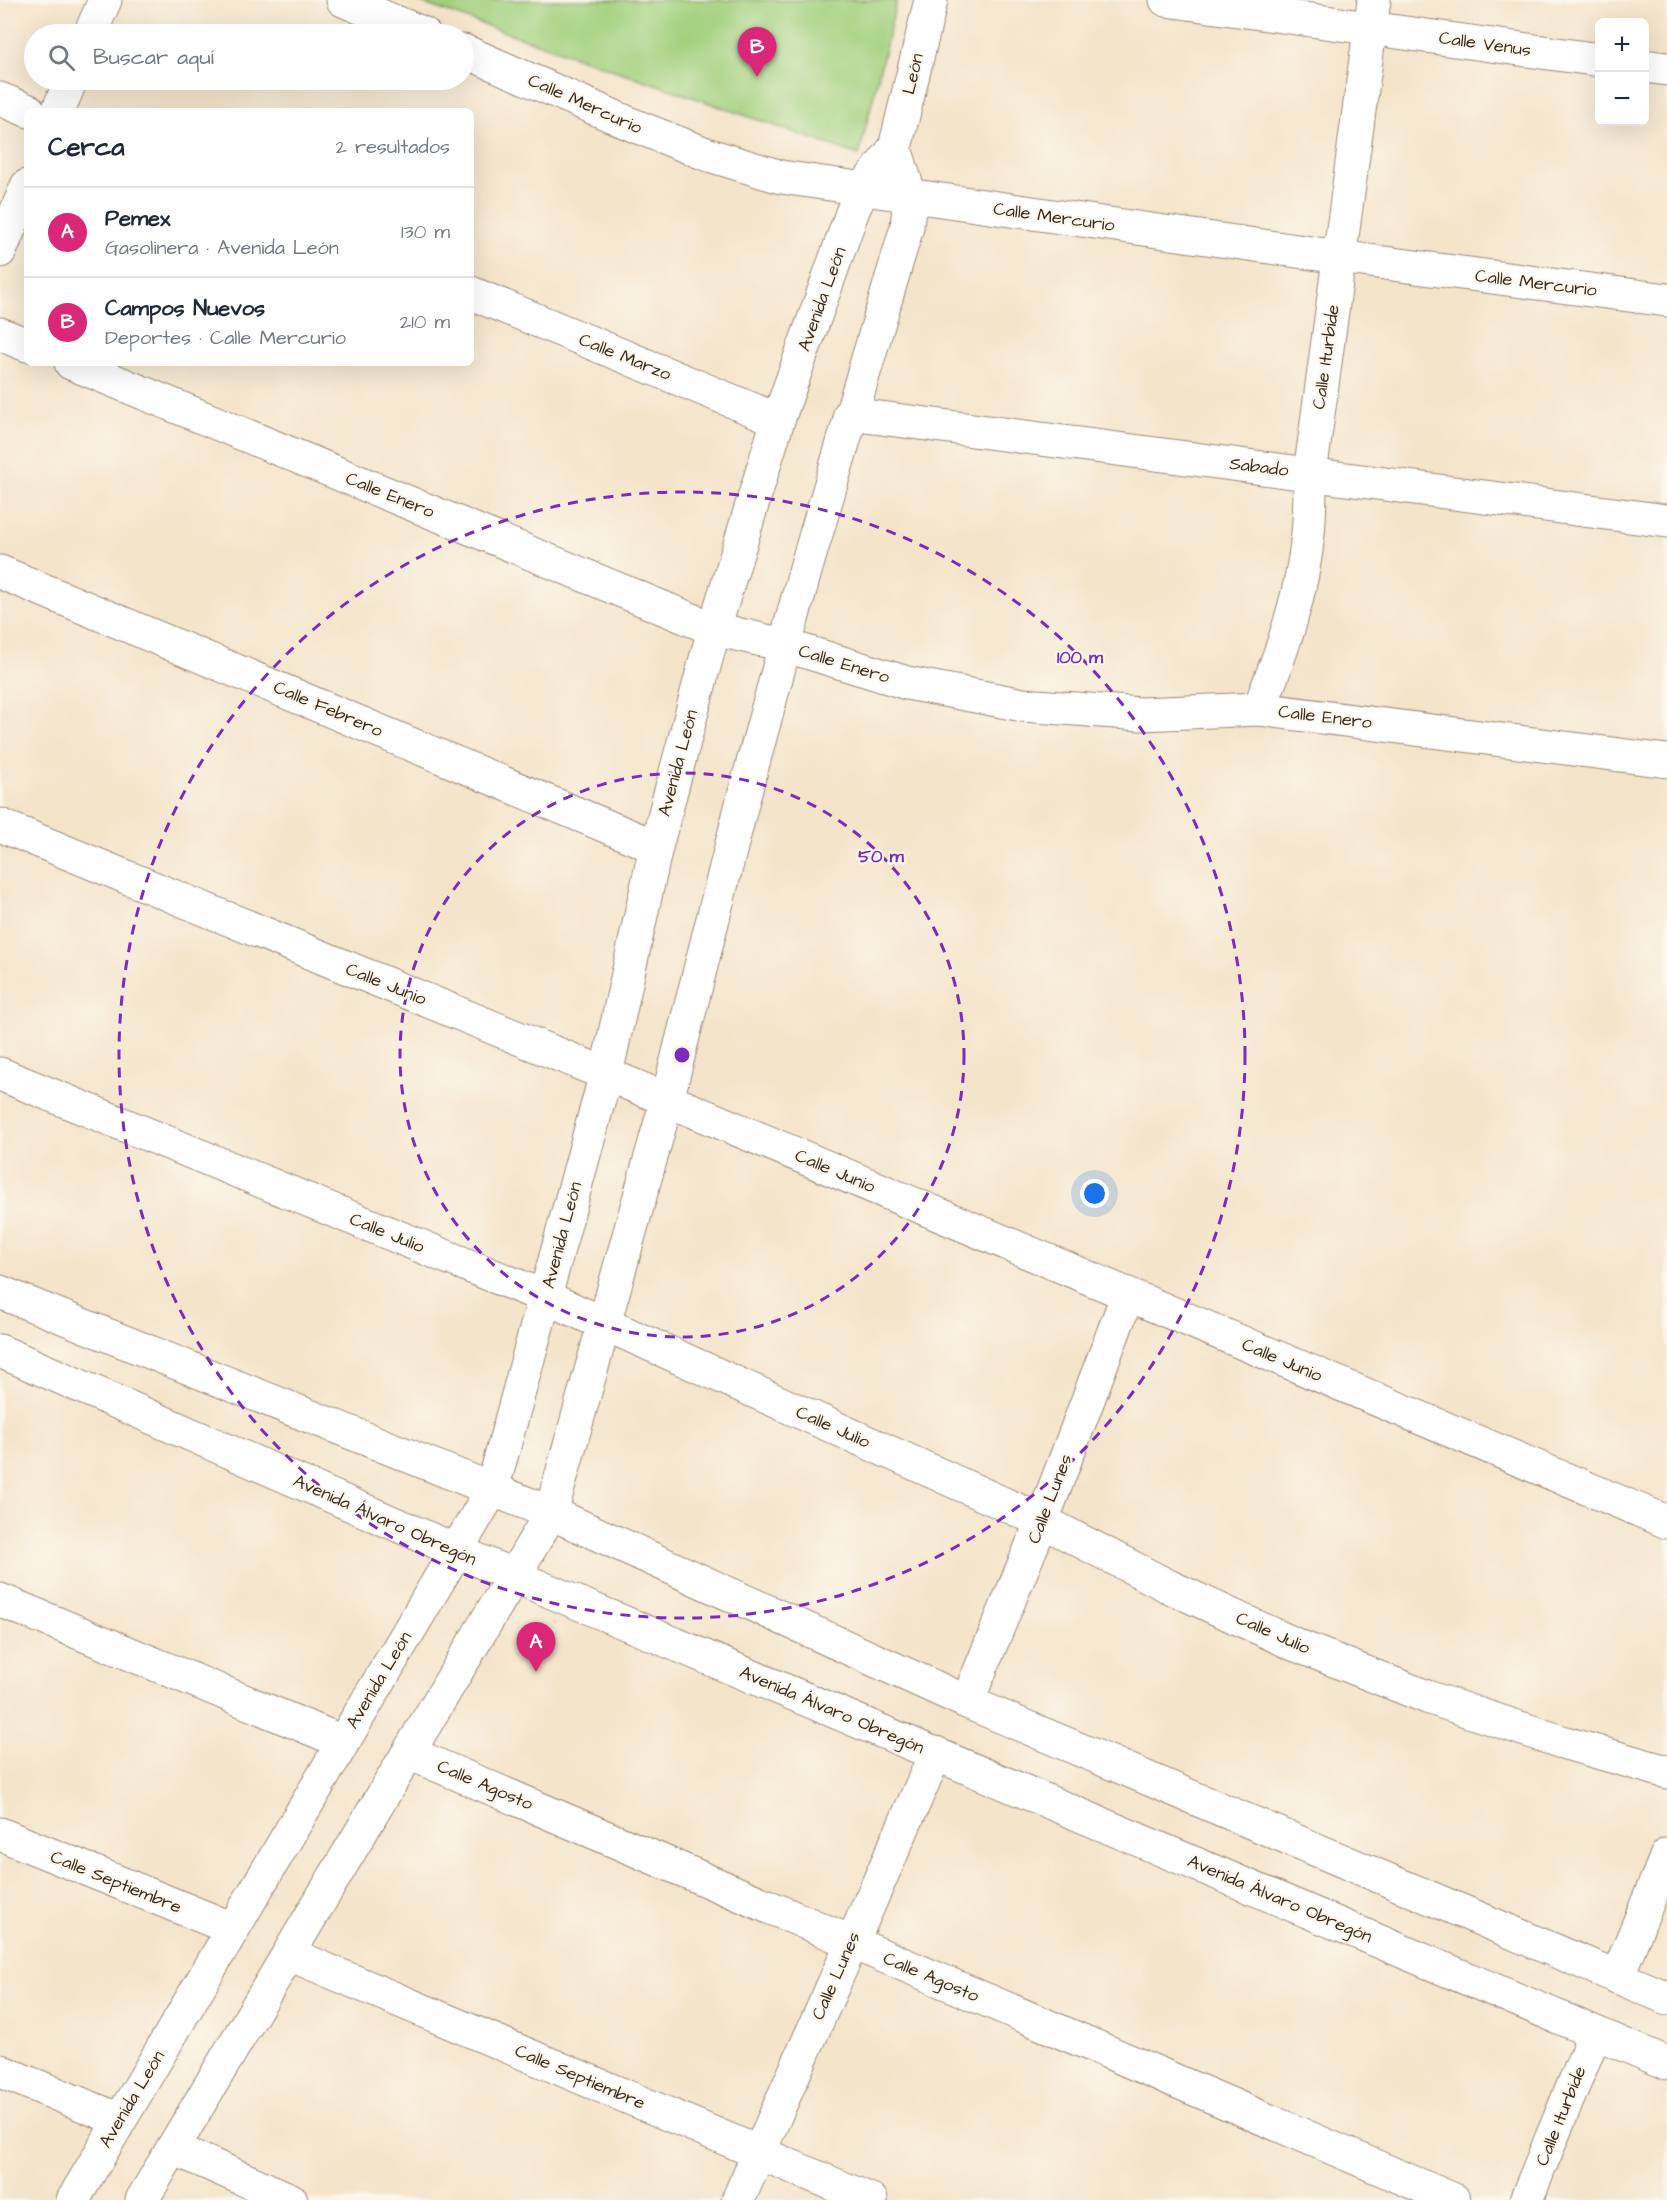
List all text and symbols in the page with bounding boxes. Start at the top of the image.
map controls [1595,18,1649,126]
button: + [1595,18,1649,72]
search box [24,24,474,90]
street label: Calle Venus [1437,25,1533,63]
pin: B [738,28,777,77]
icon: search [45,41,78,74]
text: Buscar aquí [93,42,214,73]
street label: León [896,51,930,97]
street label: Calle Mercurio [524,68,646,140]
button: − [1595,72,1649,126]
text: Cerca [48,129,125,165]
text: 2 resultados [336,133,450,161]
street label: Calle Mercurio [992,196,1116,238]
text: Pemex [105,203,170,234]
text: A [61,218,74,246]
text: 130 m [401,218,450,246]
text: Gasolinera · Avenida León [105,234,339,262]
street label: Avenida León [792,243,852,355]
street label: Calle Mercurio [1474,263,1598,303]
text: Campos Nuevos [105,293,265,324]
street label: Calle Iturbide [1306,303,1346,411]
text: B [60,308,75,336]
text: 210 m [400,308,450,336]
text: Deportes · Calle Mercurio [105,324,346,352]
street label: Calle Marzo [575,327,675,387]
street label: Sabado [1228,451,1290,483]
street label: Calle Enero [342,466,438,524]
street label: Calle Enero [795,638,893,690]
text: 100 m [1057,645,1104,670]
street label: Calle Febrero [269,675,387,743]
street label: Calle Enero [1277,699,1373,735]
street label: Avenida León [652,707,704,819]
text: 50 m [858,844,905,869]
street label: Calle Junio [342,956,430,1012]
centre of rings [672,1045,692,1065]
street label: Calle Junio [791,1143,879,1199]
street label: Avenida León [536,1179,588,1291]
your location [1080,1179,1109,1208]
street label: Calle Julio [346,1207,428,1259]
street label: Calle Junio [1238,1332,1326,1388]
street label: Calle Julio [792,1400,874,1454]
street label: Calle Lunes [1022,1451,1078,1547]
street label: Avenida Álvaro Obregón [289,1468,481,1573]
street label: Calle Julio [1232,1606,1314,1660]
pin: A [516,1622,556,1672]
street label: Avenida León [340,1627,418,1733]
street label: Avenida Álvaro Obregón [735,1660,928,1761]
street label: Calle Agosto [433,1754,537,1817]
street label: Calle Septiembre [47,1844,186,1920]
street label: Avenida Álvaro Obregón [1183,1849,1376,1950]
street label: Calle Lunes [805,1928,867,2024]
street label: Calle Agosto [879,1946,983,2009]
street label: Calle Septiembre [511,2038,649,2116]
street label: Avenida León [93,2046,171,2152]
street label: Calle Iturbide [1530,2062,1592,2170]

